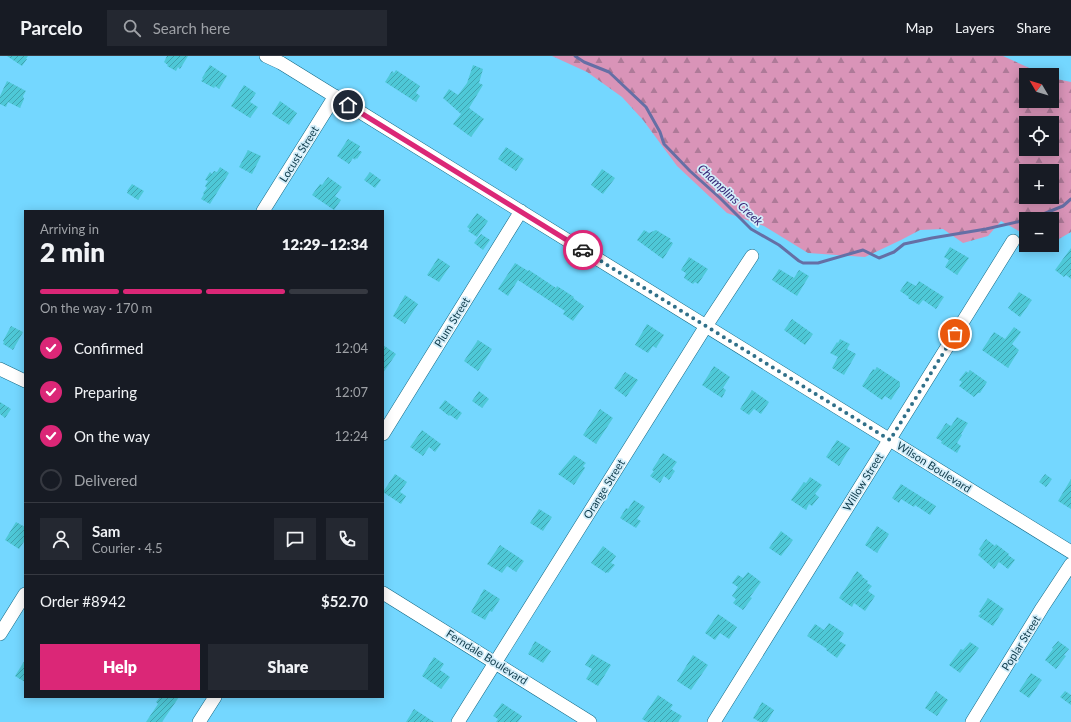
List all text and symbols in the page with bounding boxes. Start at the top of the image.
search box [107,10,387,46]
text: Parcelo [20,16,83,39]
icon: search [121,17,143,39]
text: Search here [153,19,230,37]
text: Map [905,19,933,36]
text: Layers [955,19,995,36]
text: Share [1017,19,1051,36]
north arrow [1019,68,1059,108]
map controls [1019,68,1059,252]
pin [331,88,365,122]
icon: home [337,94,359,116]
button: locate [1019,116,1059,156]
street label: Locust Street [276,123,321,184]
water label: Champlins Creek [695,161,766,229]
button: + [1019,164,1059,204]
button: − [1019,212,1059,252]
text: Arriving in [40,221,99,237]
courier [563,230,603,270]
text: 12:29–12:34 [282,235,368,253]
text: 2 min [40,236,105,268]
icon: car [572,239,594,261]
street label: Plum Street [431,294,472,349]
text: On the way · 170 m [40,300,152,316]
pin [938,317,972,351]
icon: bag [944,323,966,345]
icon: check [40,337,62,359]
text: Confirmed [74,339,143,357]
text: 12:04 [335,340,368,356]
icon: check [40,381,62,403]
text: Preparing [74,383,137,401]
text: 12:07 [335,384,368,400]
icon: check [40,425,62,447]
text: On the way [74,427,150,445]
text: 12:24 [335,428,368,444]
street label: Wilson Boulevard [895,438,974,495]
street label: Willow Street [840,450,885,513]
street label: Orange Street [580,457,627,521]
text: Delivered [74,471,137,489]
button: person [40,518,82,560]
button: chat [274,518,316,560]
button: phone [326,518,368,560]
text: Sam [92,522,120,540]
text: Courier · 4.5 [92,540,163,556]
text: Order #8942 [40,592,126,610]
text: $52.70 [321,592,368,610]
street label: Poplar Street [999,613,1043,673]
street label: Ferndale Boulevard [444,626,530,687]
button: Help [40,644,200,690]
button: Share [208,644,368,690]

